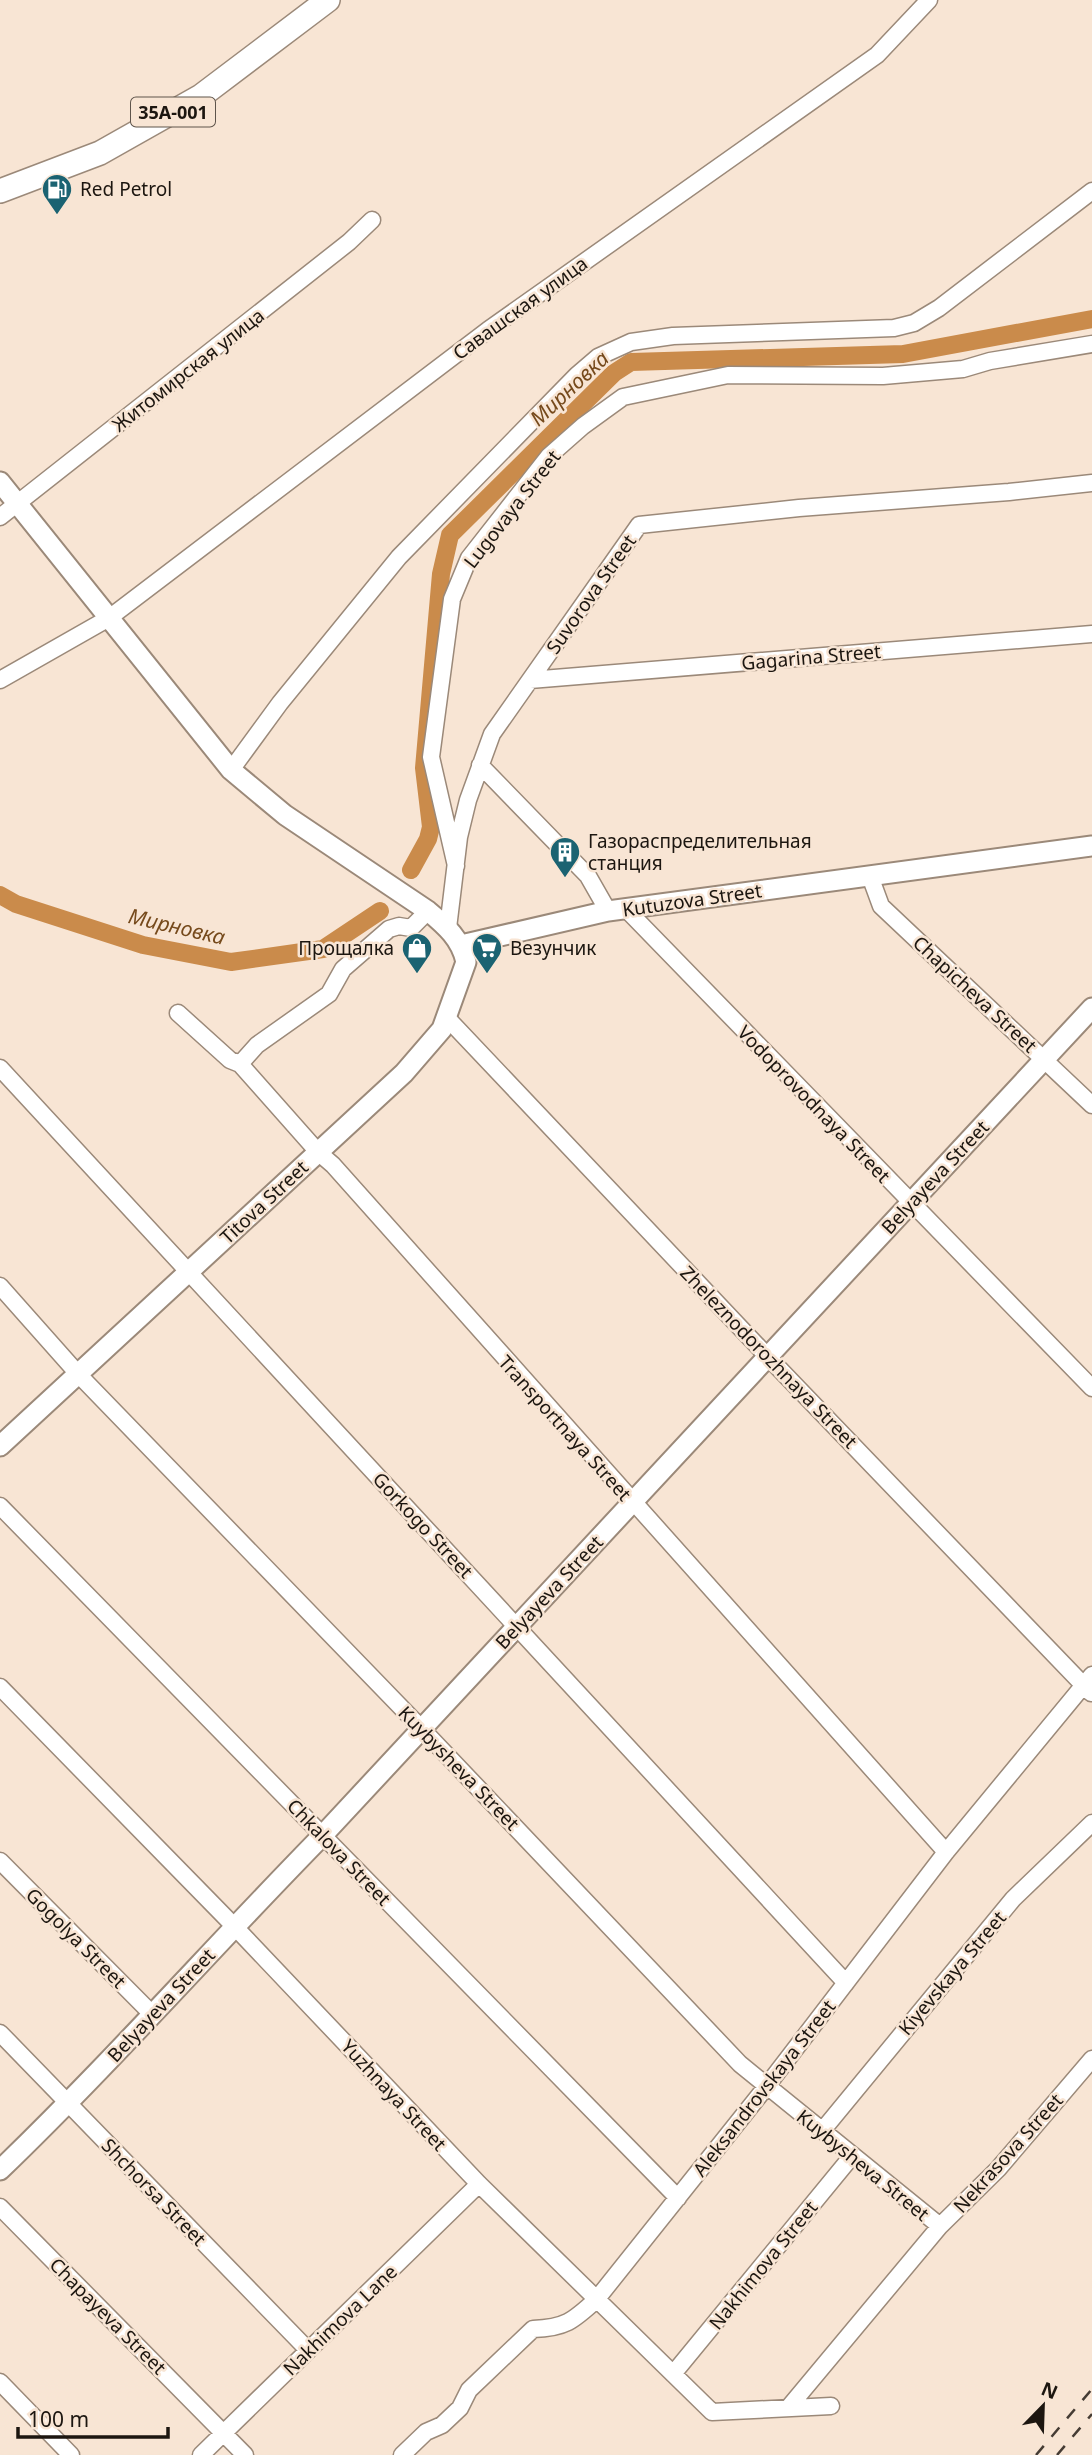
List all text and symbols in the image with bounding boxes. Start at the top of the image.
road number: 35А-001 [131,98,215,127]
fuel station icon: Red Petrol [40,172,74,216]
place label: Red Petrol [80,176,172,202]
street label: Савашская улица [447,250,593,366]
street label: Житомирская улица [107,302,269,438]
water label: Мирновка [524,344,615,432]
street label: Lugovaya Street [458,444,566,573]
street label: Suvorova Street [540,529,642,659]
street label: Gagarina Street [740,638,882,676]
place label: Газораспределительная станция [588,828,812,876]
building icon: Газораспределительная станция [548,835,582,879]
street label: Kutuzova Street [621,877,763,923]
water label: Мирновка [126,901,228,951]
street label: Chapicheva Street [907,930,1043,1058]
shop icon: Прощалка [400,931,434,975]
supermarket icon: Везунчик [470,931,504,975]
place label: Прощалка [298,935,394,961]
place label: Везунчик [510,935,596,961]
street label: Vodoprovodnaya Street [732,1020,896,1188]
street label: Belyayeva Street [875,1114,995,1239]
street label: Titova Street [214,1154,314,1250]
street label: Zheleznodorozhnaya Street [675,1260,863,1454]
street label: Transportnaya Street [493,1350,637,1506]
street label: Gorkogo Street [367,1466,479,1584]
street label: Belyayeva Street [489,1529,609,1654]
street label: Kuybysheva Street [393,1700,525,1836]
street label: Chkalova Street [281,1793,397,1911]
street label: Gogolya Street [20,1882,132,1994]
street label: Kiyevskaya Street [892,1905,1012,2041]
street label: Belyayeva Street [101,1942,221,2067]
street label: Aleksandrovskaya Street [687,1994,841,2182]
street label: Yuzhnaya Street [336,2034,452,2156]
street label: Nekrasova Street [948,2088,1069,2218]
street label: Kuybysheva Street [791,2103,935,2227]
street label: Shchorsa Street [96,2133,212,2252]
street label: Nakhimova Street [703,2195,823,2335]
street label: Chapayeva Street [44,2252,172,2380]
street label: Nakhimova Lane [277,2259,403,2381]
north arrow [1008,2371,1078,2441]
text: N [1037,2375,1062,2405]
scale bar [18,2396,168,2440]
text: 100 m [28,2405,89,2433]

